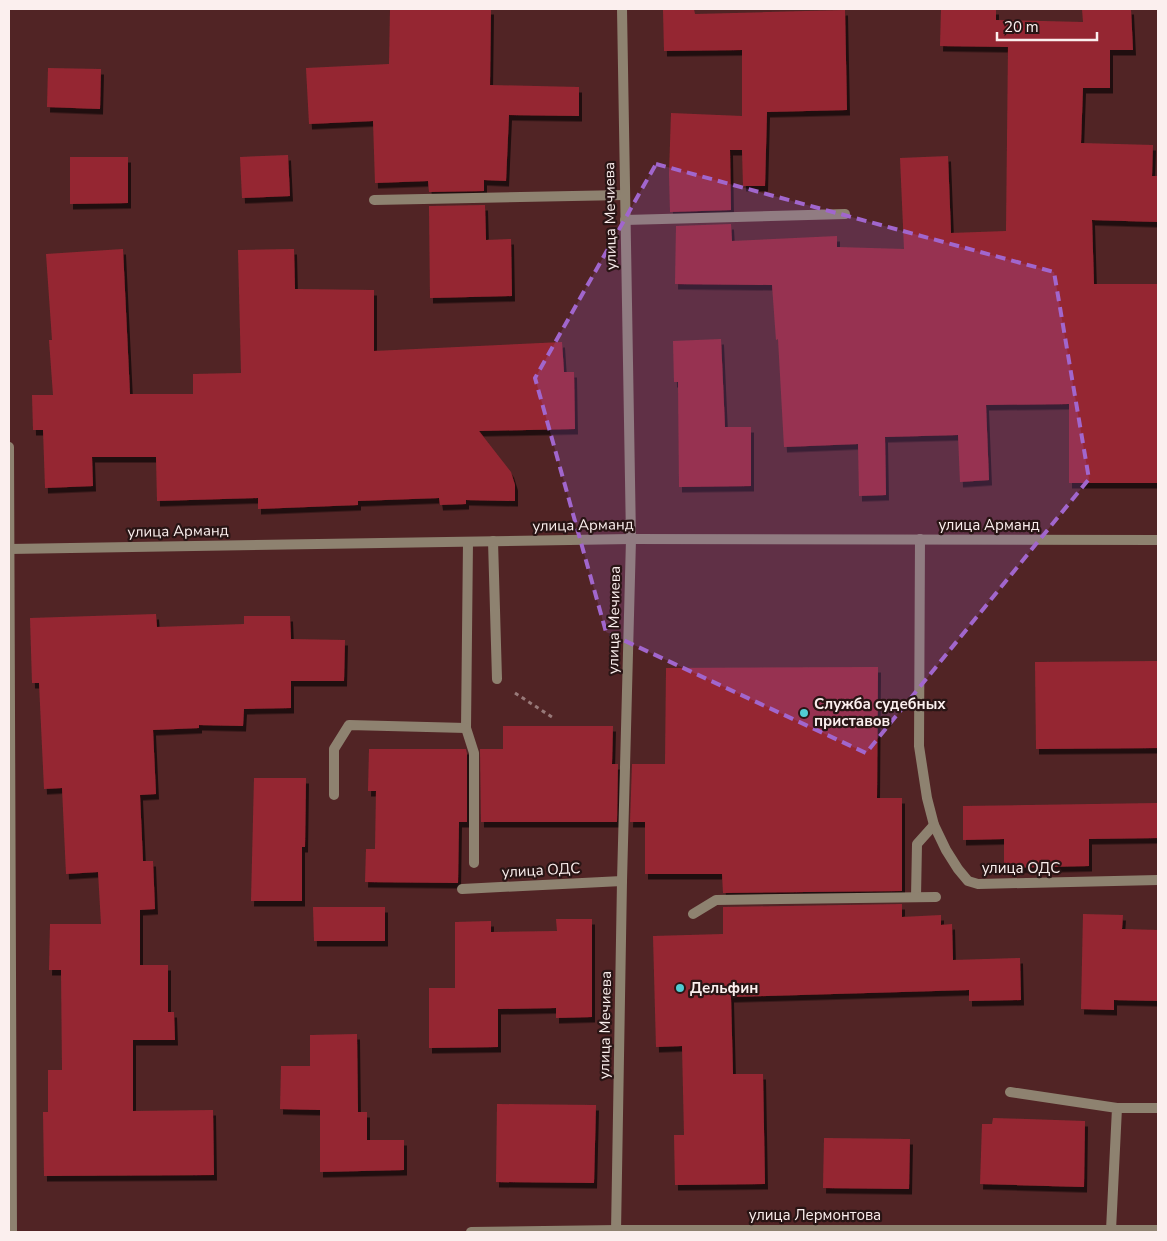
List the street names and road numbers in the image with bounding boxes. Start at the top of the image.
street label: улица Мечиева [599,162,621,270]
street label: улица Арманд [532,514,634,536]
street label: улица Арманд [938,515,1040,535]
street label: улица Арманд [127,520,229,542]
street label: улица Мечиева [603,566,625,674]
street label: улица ОДС [501,858,581,882]
street label: улица ОДС [982,858,1060,878]
street label: улица Мечиева [594,971,616,1079]
street label: улица Лермонтова [749,1205,881,1225]

